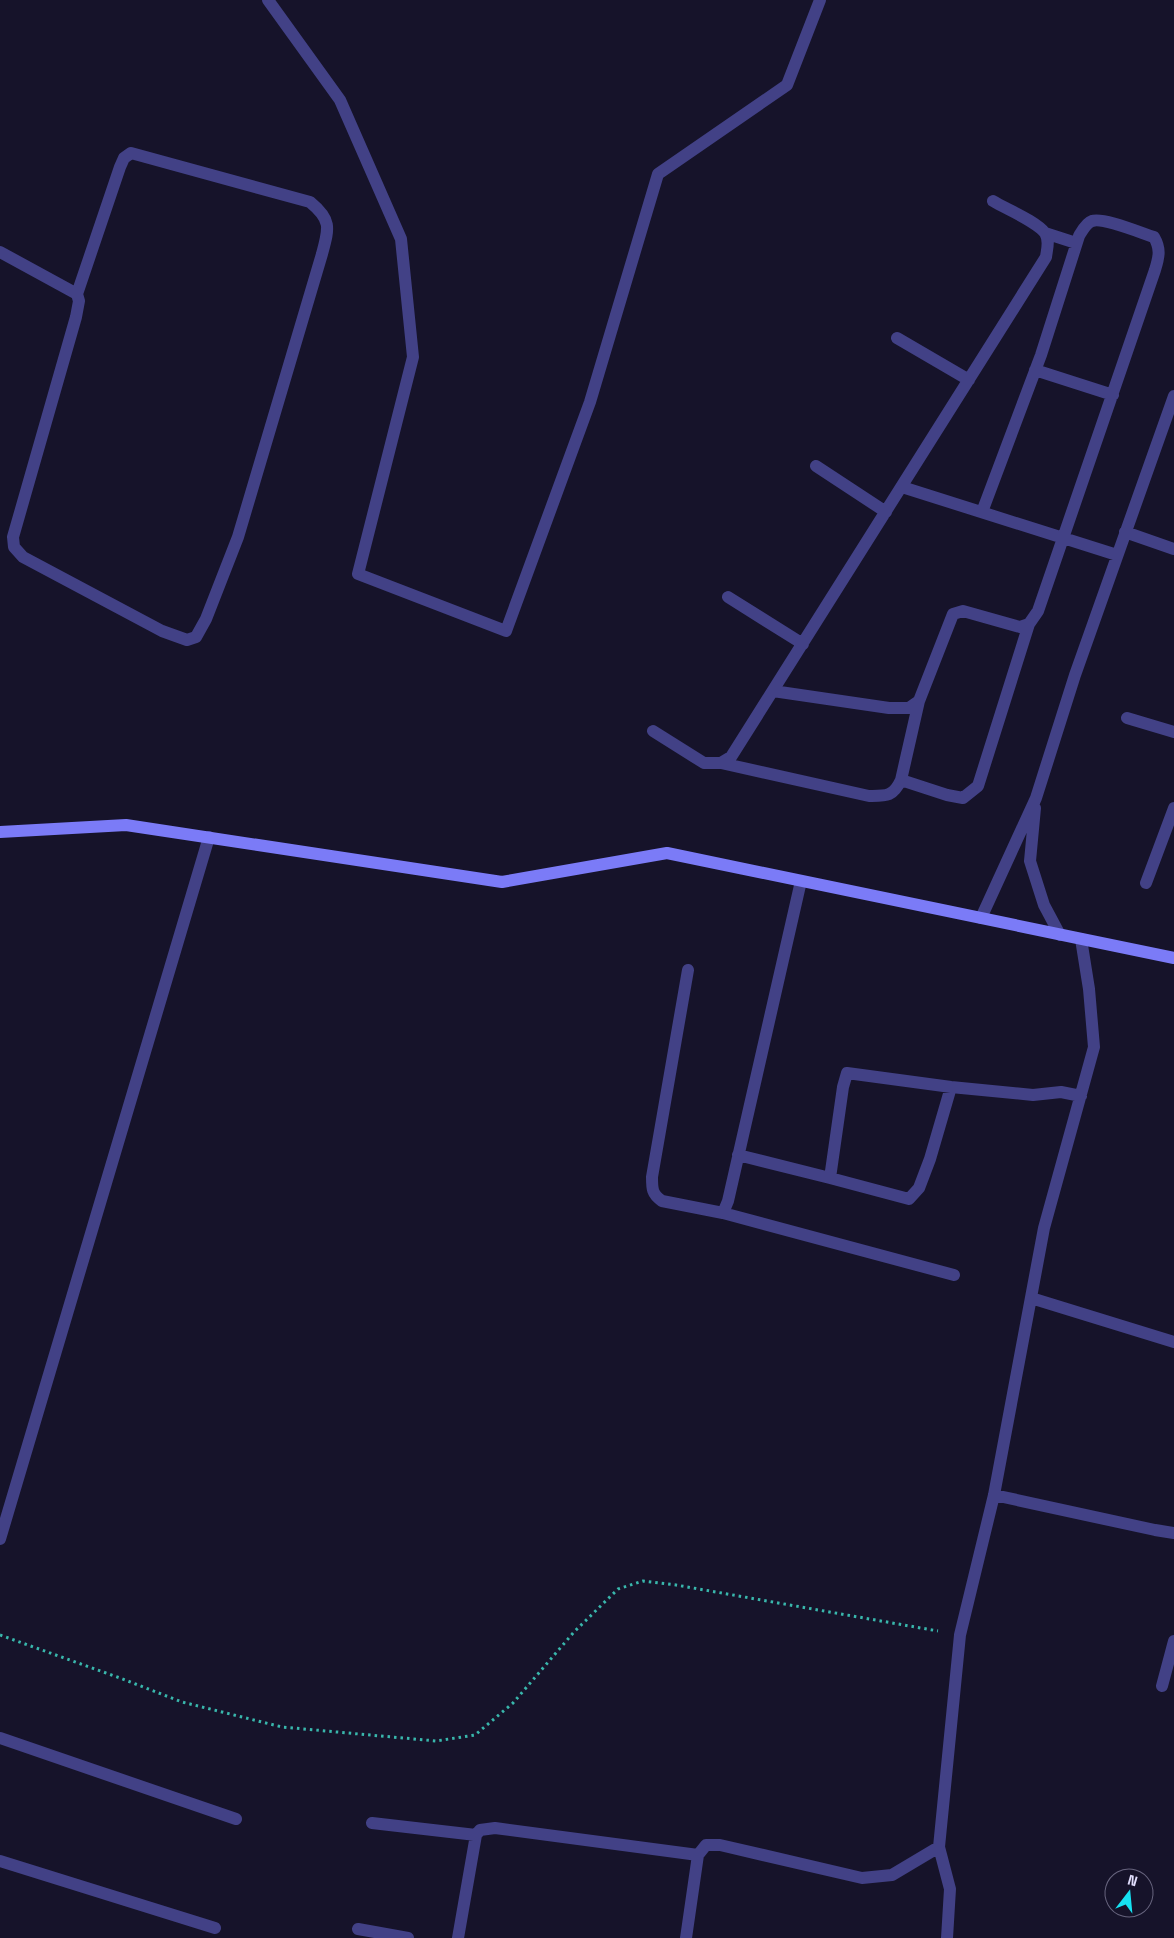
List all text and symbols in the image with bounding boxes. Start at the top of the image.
north arrow [1104,1868,1154,1918]
text: N [1126,1871,1140,1890]

